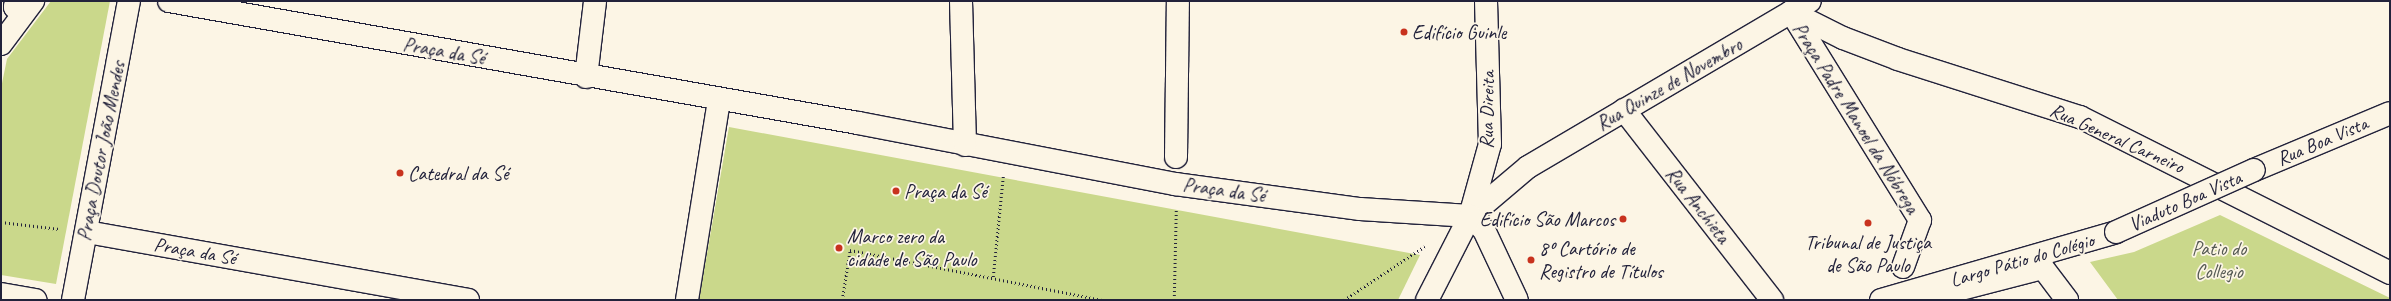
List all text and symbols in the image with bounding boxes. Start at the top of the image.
street label: Praça Padre Manoel da Nóbrega [1787,18,1925,218]
place label: Edifício Guinle [1412,20,1506,44]
marker: Edifício Guinle [1399,27,1409,37]
street label: Praça da Sé [401,32,487,70]
street label: Rua Quinze de Novembro [1592,32,1746,136]
street label: Praça Doutor João Mendes [72,59,130,243]
street label: Rua Direita [1474,70,1500,150]
street label: Rua General Carneiro [2046,98,2188,178]
street label: Rua Boa Vista [2273,111,2371,171]
place label: Catedral da Sé [408,161,508,185]
street label: Rua Anchieta [1661,162,1735,248]
street label: Viaduto Boa Vista [2125,165,2245,237]
marker: Catedral da Sé [395,168,405,178]
street label: Praça da Sé [1181,172,1267,208]
place label: Praça da Sé [904,179,987,203]
marker: Praça da Sé [891,186,901,196]
place label: Edifício São Marcos [1479,207,1615,231]
marker: Edifício São Marcos [1618,214,1628,224]
marker: Tribunal de Justiça de São Paulo [1863,218,1873,228]
place label: Marco zero da cidade de São Paulo [847,224,978,271]
street label: Largo Pátio do Colégio [1948,228,2096,292]
place label: Tribunal de Justiça de São Paulo [1805,230,1931,277]
street label: Praça da Sé [152,232,238,270]
place label: 8º Cartório de Registro de Títulos [1539,236,1663,283]
park label: Patio do Collegio [2192,237,2246,284]
marker: Marco zero da cidade de São Paulo [834,243,844,253]
marker: 8º Cartório de Registro de Títulos [1526,255,1536,265]

